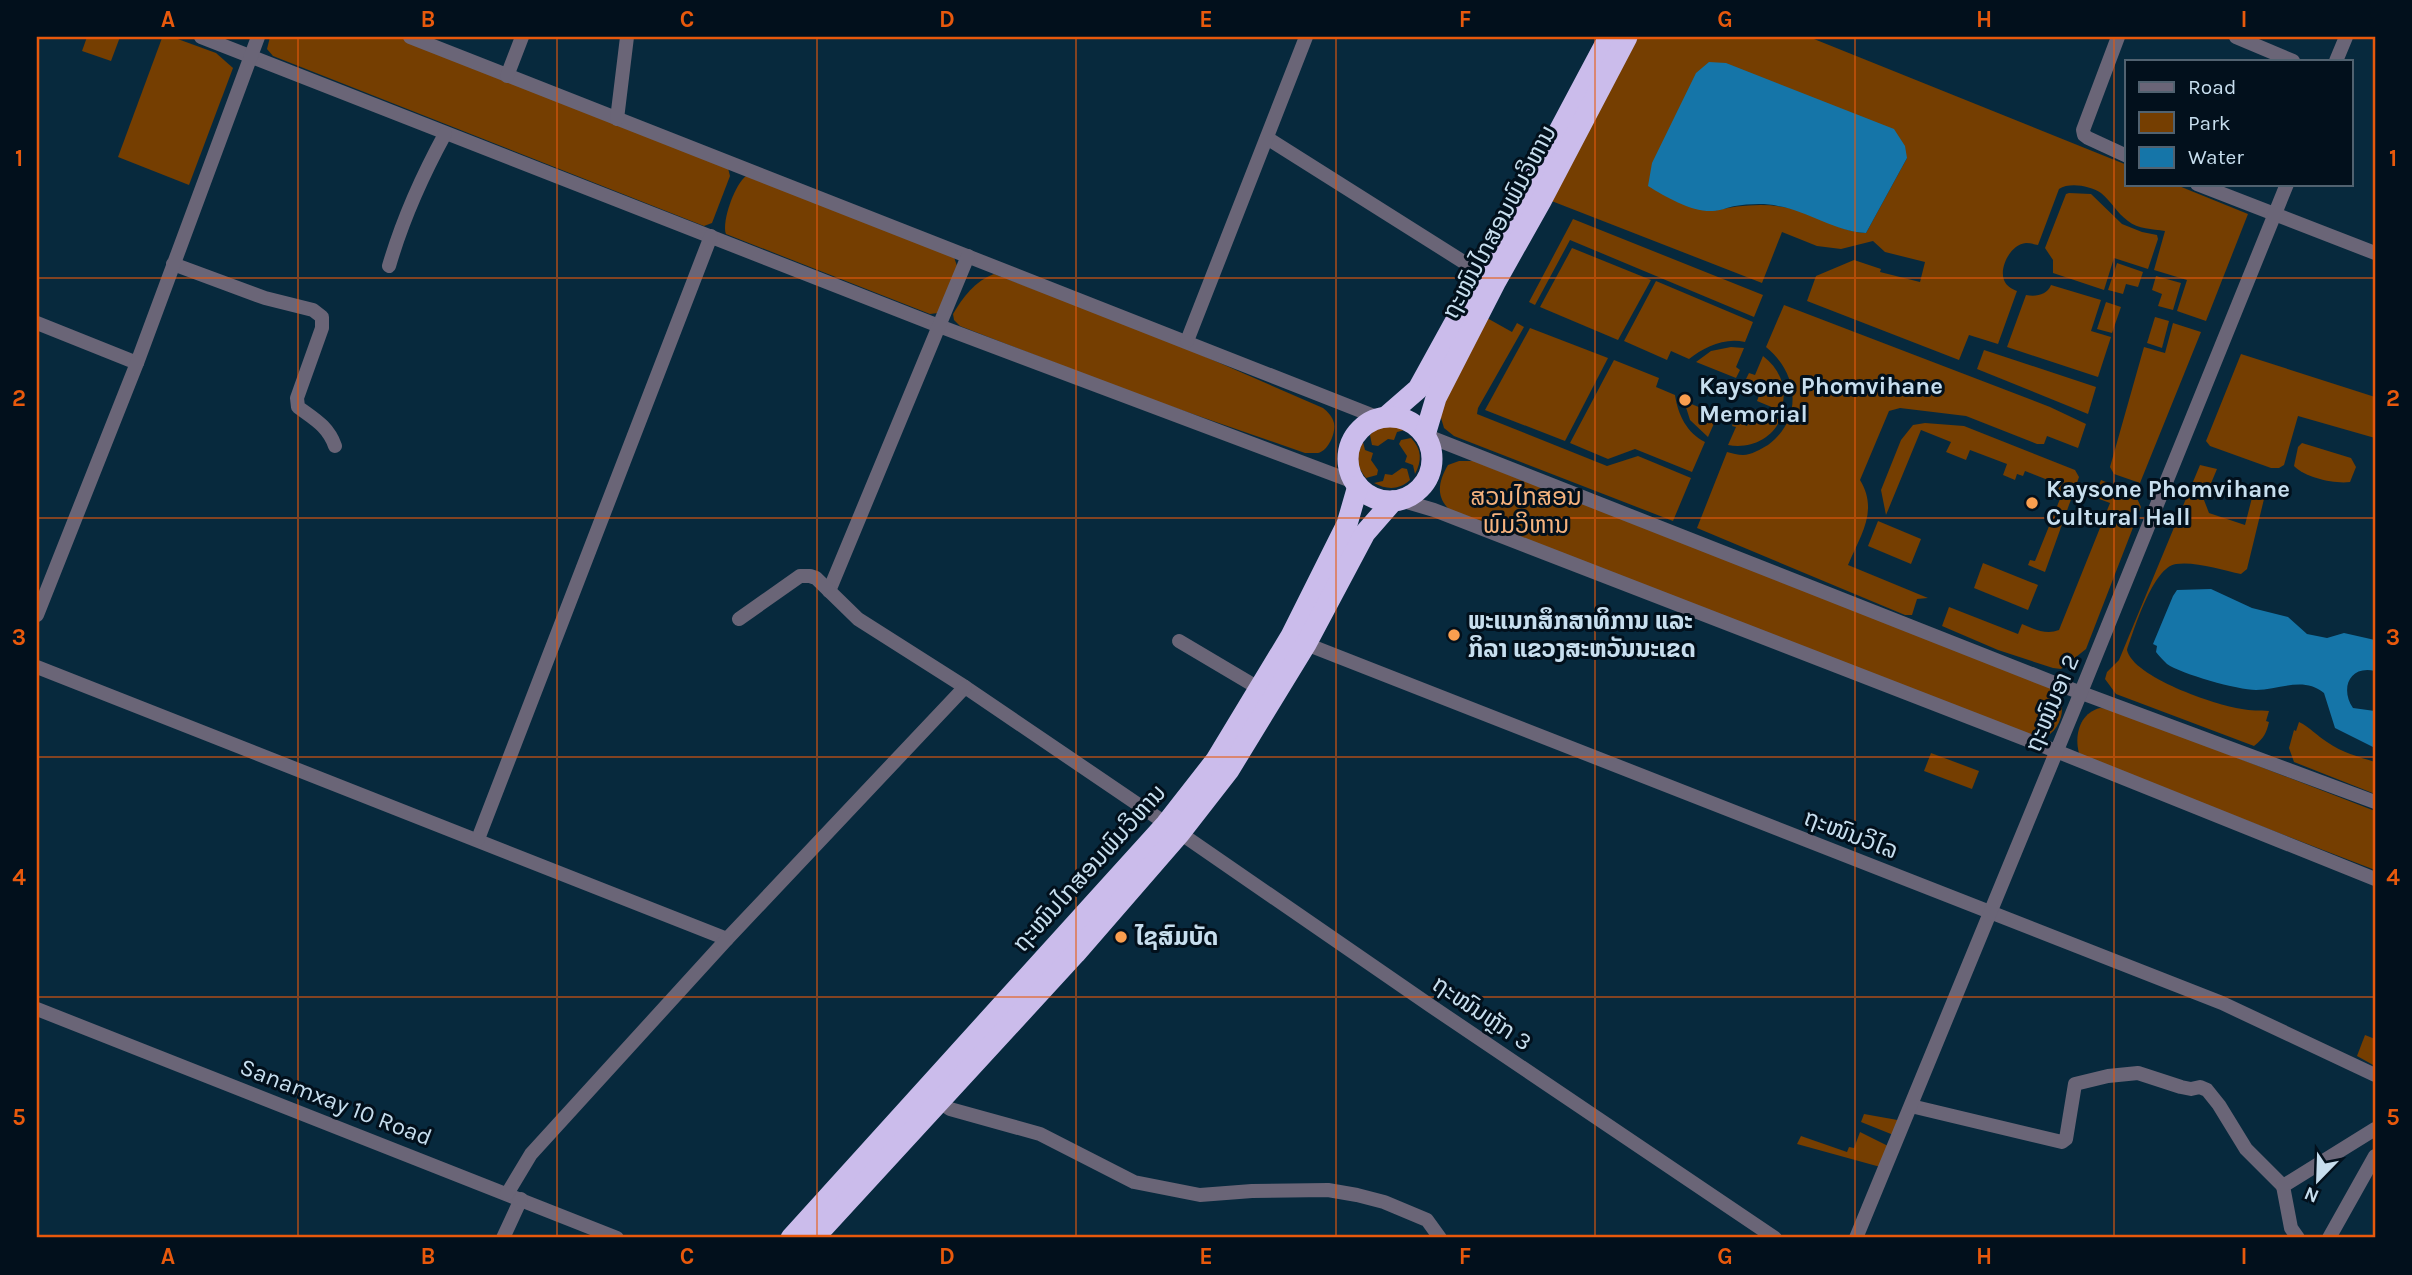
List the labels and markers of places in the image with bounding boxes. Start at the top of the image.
place label: Kaysone Phomvihane Memorial [1699,372,1943,428]
marker: Kaysone Phomvihane Memorial [1677,392,1693,408]
place label: Kaysone Phomvihane Cultural Hall [2046,475,2290,531]
marker: Kaysone Phomvihane Cultural Hall [2024,495,2040,511]
place label: ພະແນກສຶກສາທິການ ແລະ ກິລາ ແຂວງສະຫວັນນະເຂດ [1468,606,1696,663]
marker: ພະແນກສຶກສາທິການ ແລະ ກິລາ ແຂວງສະຫວັນນະເຂດ [1446,627,1462,643]
place label: ໄຊສົມບັດ [1134,923,1218,951]
marker: ໄຊສົມບັດ [1113,929,1129,945]

